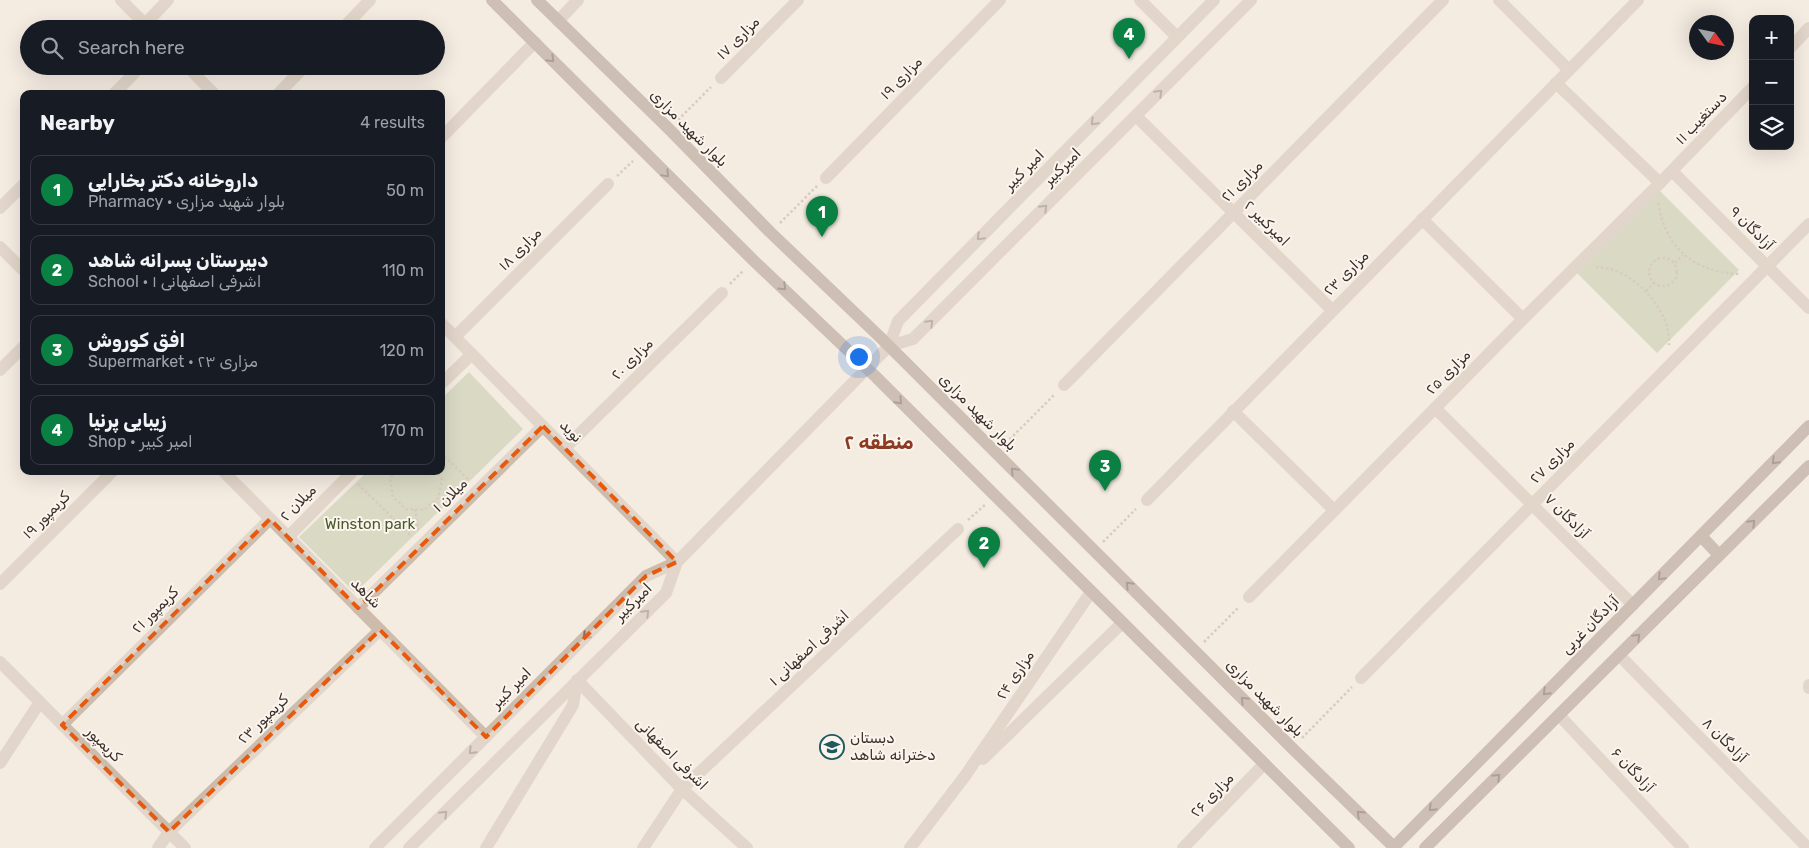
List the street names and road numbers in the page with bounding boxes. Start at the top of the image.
street label: مزاری ۱۷ [713,13,763,63]
street label: مزاری ۱۹ [876,53,926,103]
street label: بلوار شهید مزاری [647,86,731,170]
street label: دستغیب ۱۱ [1671,88,1731,148]
street label: امیرکبیر [1039,144,1085,190]
street label: امیر کبیر [999,146,1048,195]
street label: مزاری ۲۱ [1217,156,1267,206]
street label: امیرکبیر ۲ [1240,196,1294,250]
street label: آزادگان ۹ [1726,202,1778,254]
street label: مزاری ۱۸ [495,224,545,274]
street label: مزاری ۲۳ [1320,247,1372,299]
street label: مزاری ۲۰ [607,334,657,384]
street label: مزاری ۲۵ [1422,346,1474,398]
street label: بلوار شهید مزاری [936,370,1020,454]
street label: نوید [556,416,586,446]
street label: مزاری ۲۷ [1526,435,1578,487]
street label: میلان ۱ [429,474,471,516]
street label: میلان ۲ [276,481,320,525]
street label: کریمپور ۱۹ [18,487,74,543]
street label: آزادگان ۷ [1541,490,1594,543]
street label: شاهد [347,574,385,612]
street label: امیرکبیر [610,579,656,625]
street label: کریمپور ۲۱ [128,583,183,638]
street label: آزادگان غربی [1557,592,1623,658]
street label: اشرفی اصفهانی ۱ [765,606,853,690]
street label: مزاری ۲۴ [992,647,1038,703]
street label: بلوار شهید مزاری [1223,656,1307,740]
street label: امیر کبیر [486,664,535,713]
street label: کریمپور ۲۳ [234,690,293,748]
street label: اشرفی اصفهانی [632,714,712,794]
street label: آزادگان ۸ [1699,714,1752,767]
street label: کریمپور [81,722,126,766]
street label: آزادگان ۶ [1608,744,1659,797]
street label: مزاری ۲۶ [1186,769,1238,821]

